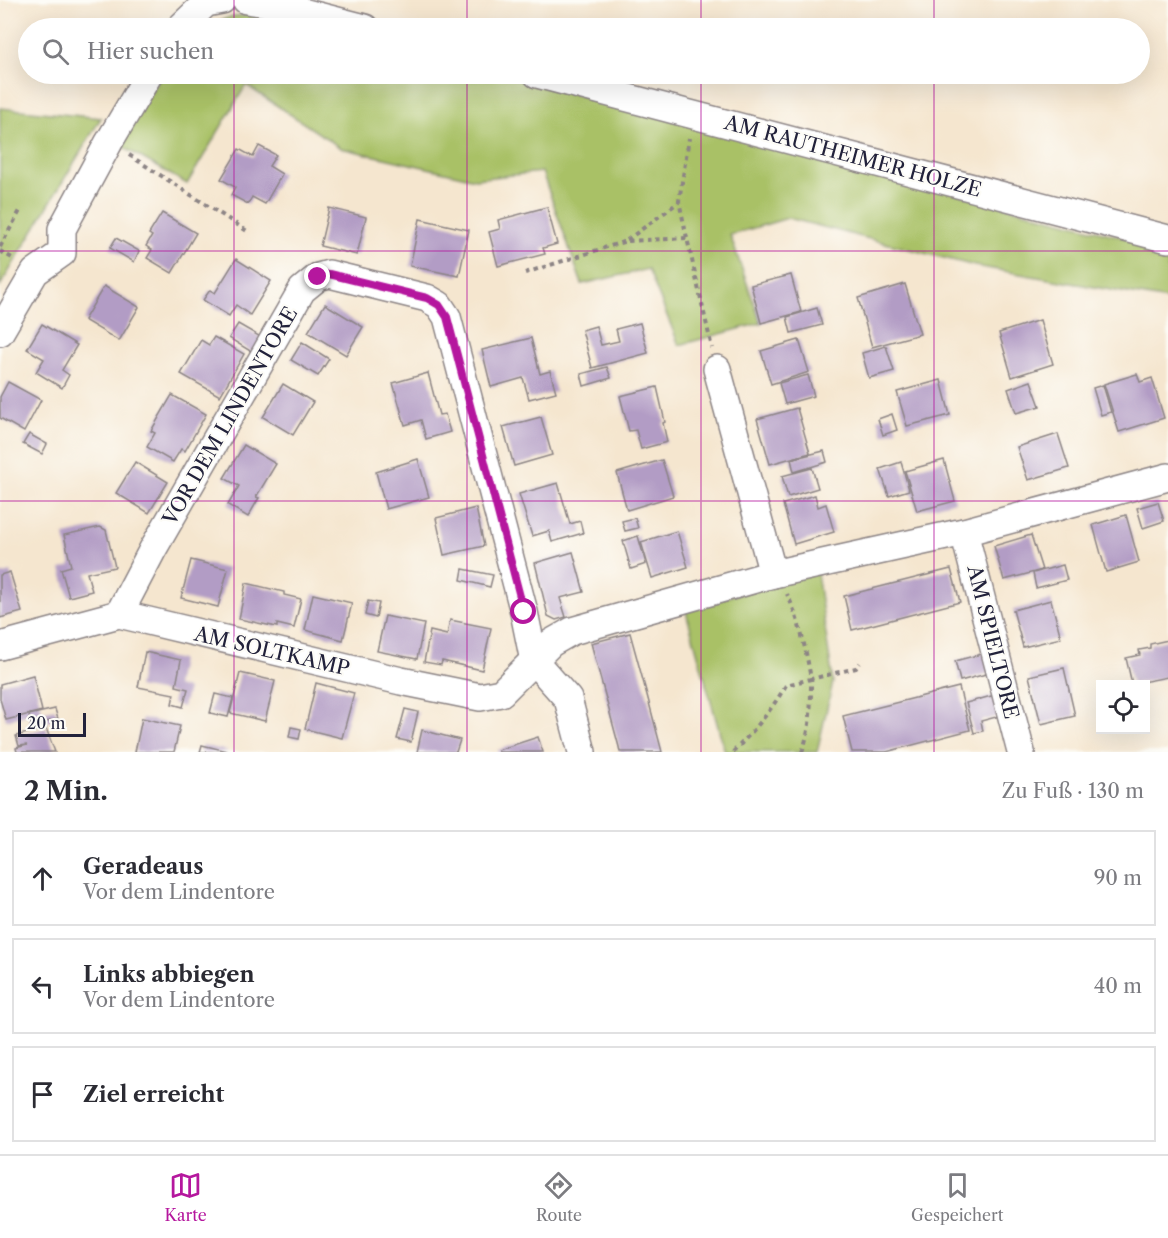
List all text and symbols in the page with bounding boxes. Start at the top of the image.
search box [18,18,1150,84]
icon: search [39,35,72,68]
text: Hier suchen [87,38,214,65]
street label: AM RAUTHEIMER HOLZE [721,110,984,202]
route end [304,263,330,289]
street label: VOR DEM LINDENTORE [157,303,302,530]
street label: AM SPIELTORE [962,562,1024,721]
route start [510,598,536,624]
street label: AM SOLTKAMP [191,621,352,681]
map controls [1096,680,1150,734]
button: locate [1096,680,1150,734]
scale bar [18,710,86,738]
text: 20 m [27,713,66,733]
text: 2 Min. [24,775,108,807]
text: Zu Fuß · 130 m [1002,779,1144,803]
text: Geradeaus [83,853,203,880]
icon: ahead [26,862,59,895]
text: 90 m [1094,866,1142,890]
text: Vor dem Lindentore [83,880,275,904]
text: Links abbiegen [83,961,255,988]
icon: left [26,970,59,1003]
text: 40 m [1094,974,1142,998]
text: Vor dem Lindentore [83,988,275,1012]
icon: arrive [26,1078,59,1111]
text: Ziel erreicht [83,1081,224,1108]
tab: Karte [165,1169,207,1225]
tab: Route [536,1169,582,1225]
tab: Gespeichert [911,1169,1003,1225]

